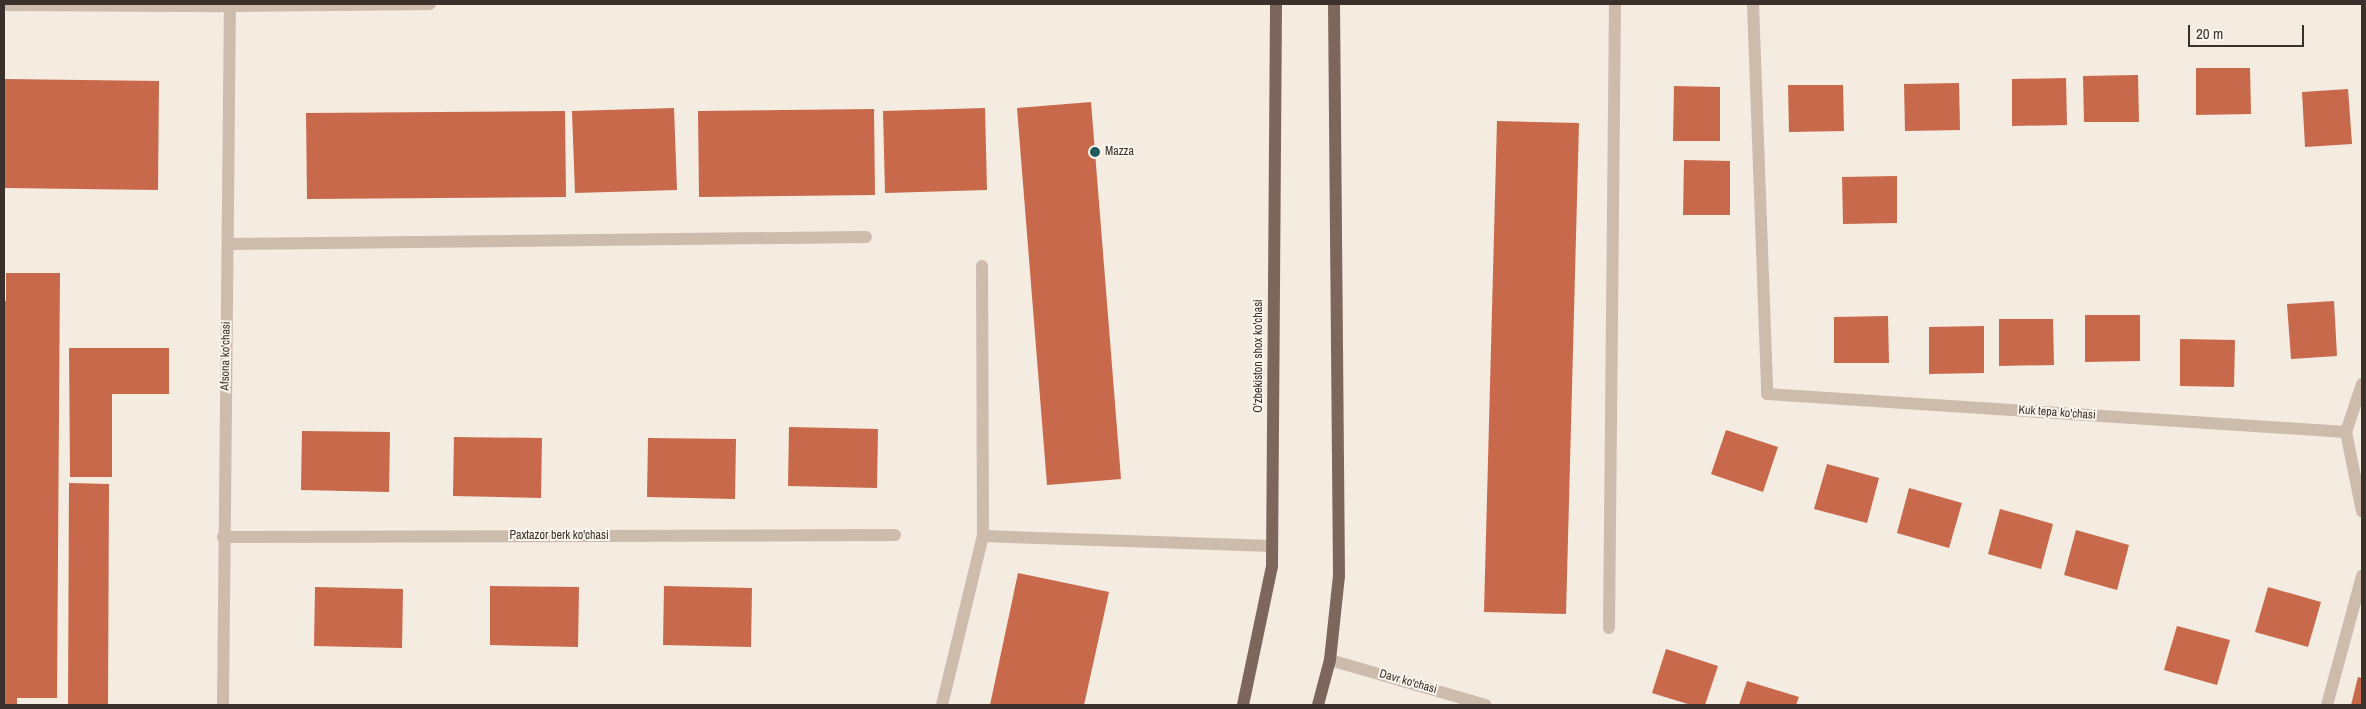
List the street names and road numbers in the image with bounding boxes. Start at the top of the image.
street label: O'zbekiston shox ko'chasi [1252,299,1266,413]
street label: Afsona ko'chasi [218,321,234,391]
street label: Kuk tepa ko'chasi [2018,403,2096,423]
street label: Paxtazor berk ko'chasi [509,529,609,543]
street label: Davr ko'chasi [1378,667,1438,697]

